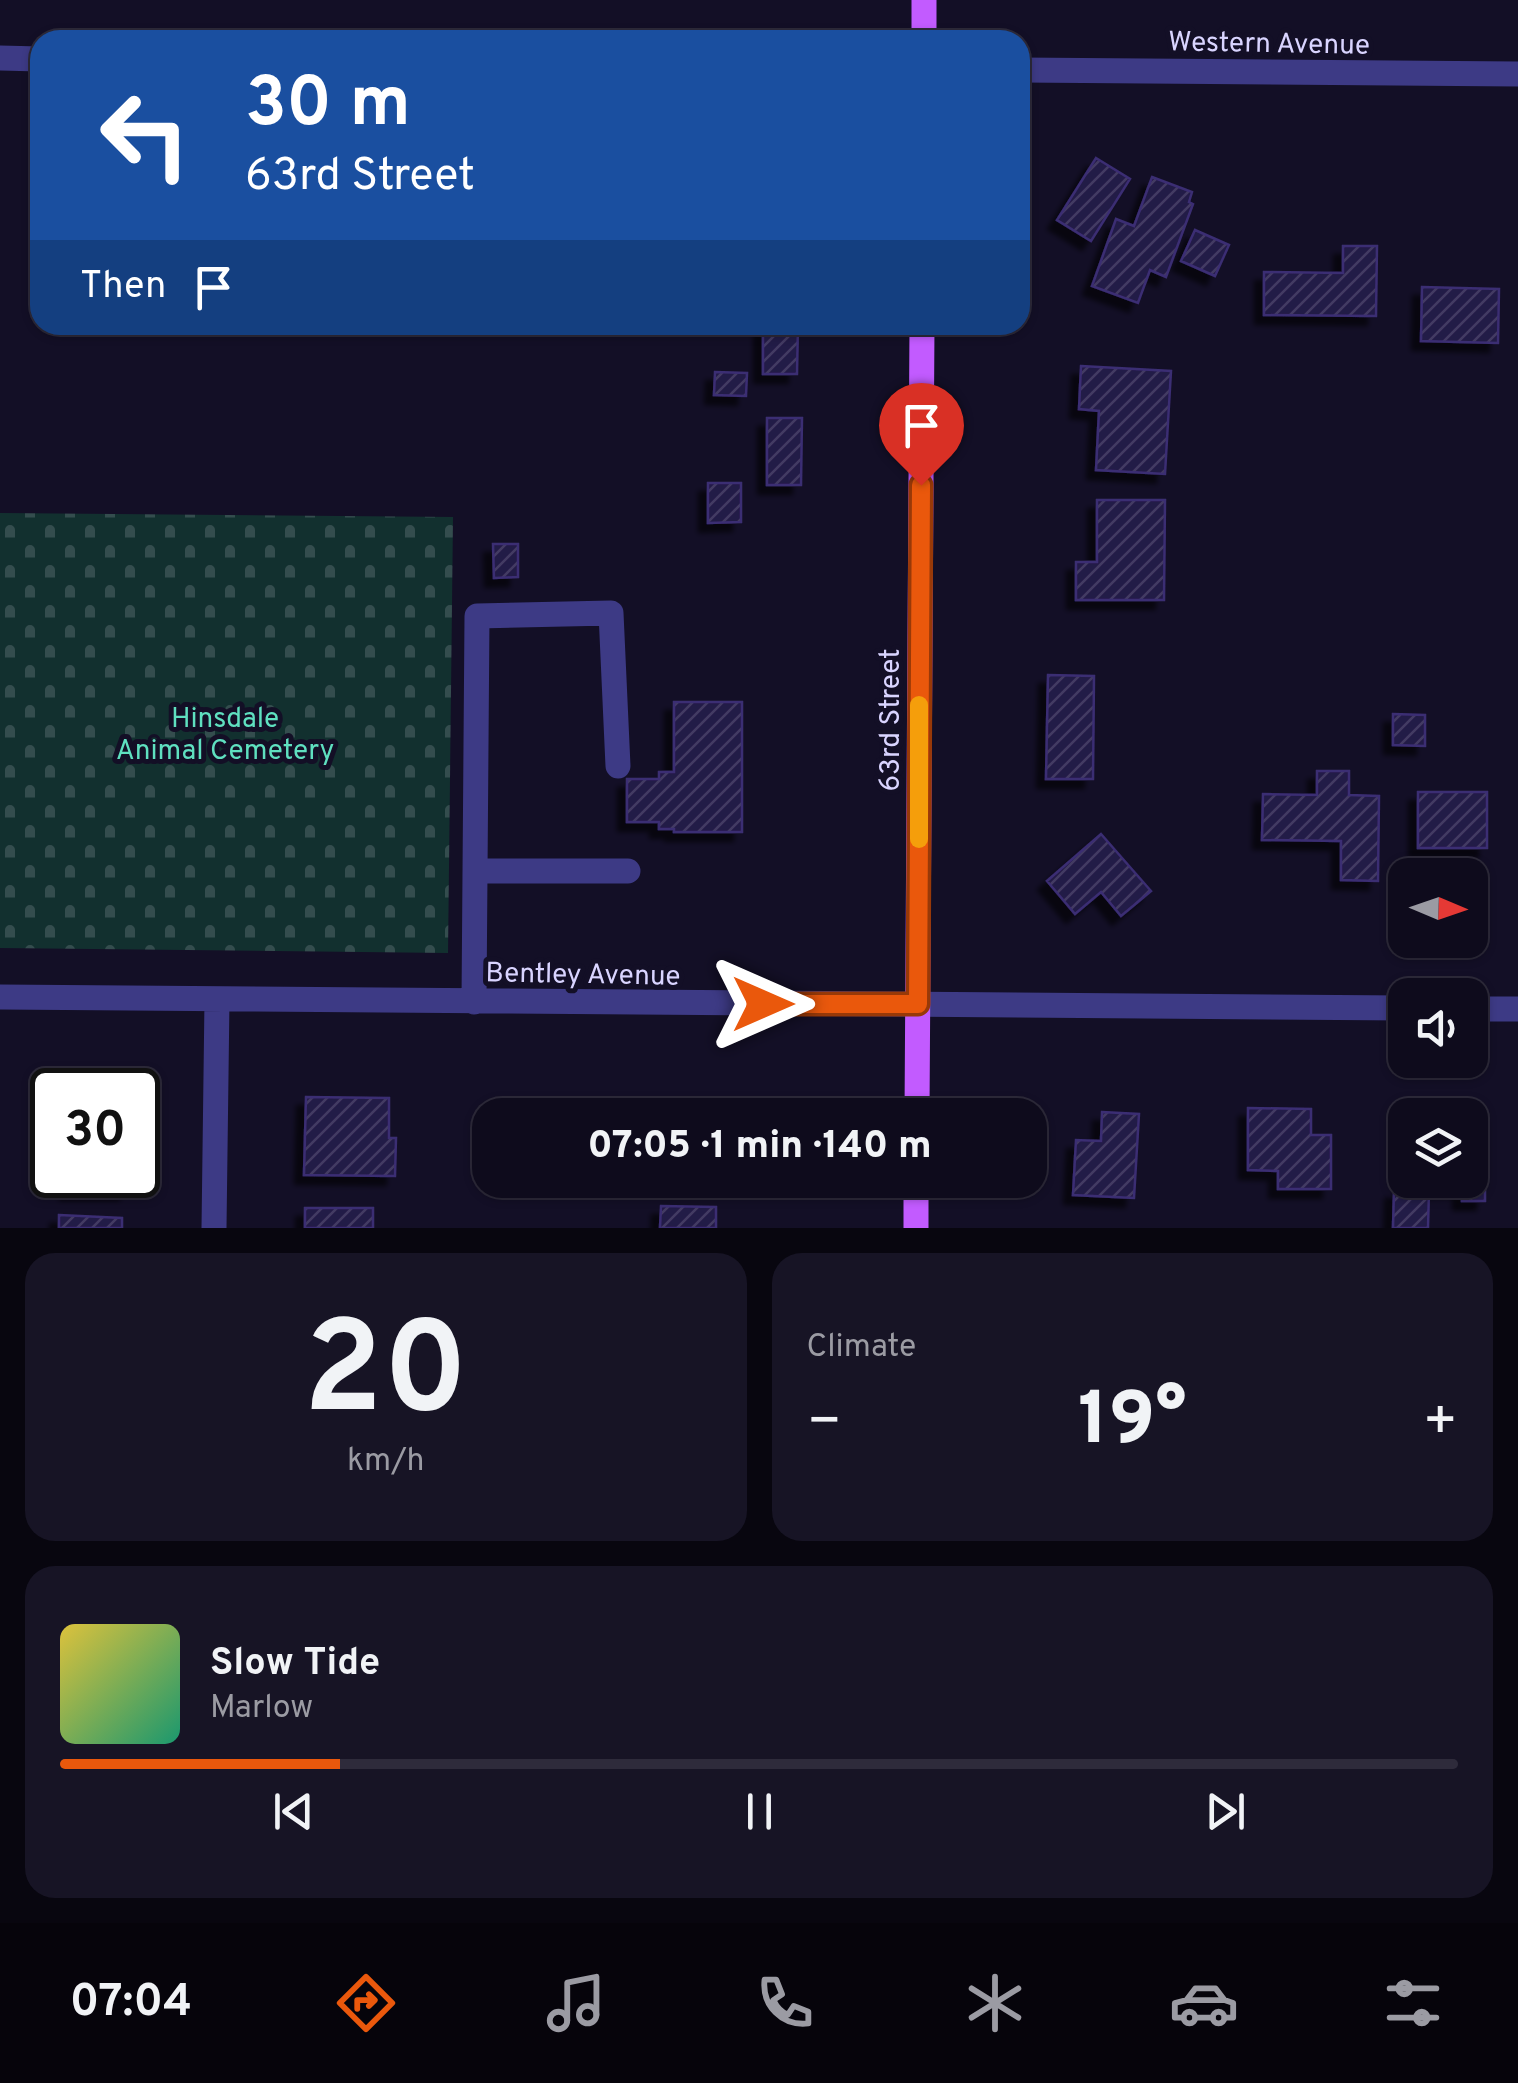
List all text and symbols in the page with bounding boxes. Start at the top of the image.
street label: Western Avenue [1168,25,1370,65]
text: 30 m [245,62,411,151]
icon: left [80,70,210,200]
text: 63rd Street [245,149,475,206]
icon: arrive [186,260,241,315]
text: Then [80,263,166,312]
pin [879,383,964,486]
icon: arrive [894,398,949,453]
street label: 63rd Street [874,648,910,792]
park label: Hinsdale Animal Cemetery [116,702,334,770]
north arrow [1388,858,1488,958]
map controls [1388,858,1488,1198]
position arrow [711,952,815,1056]
street label: Bentley Avenue [485,956,681,996]
button: sound [1388,978,1488,1078]
speed limit sign: 30 [30,1068,160,1198]
button: layers [1388,1098,1488,1198]
text: 07:05 · 1 min · 140 m [587,1123,932,1172]
text: 20 [303,1294,468,1459]
text: Climate [807,1328,916,1368]
text: 19° [1078,1376,1187,1471]
text: − [807,1389,842,1459]
text: + [1423,1389,1458,1459]
text: km/h [347,1442,425,1482]
text: Slow Tide [210,1640,380,1689]
text: Marlow [210,1689,313,1729]
icon: previous [266,1784,321,1839]
icon: pause [732,1784,787,1839]
icon: next [1198,1784,1253,1839]
icon: directions [331,1968,401,2038]
icon: music [541,1968,611,2038]
icon: phone [750,1968,820,2038]
icon: climate [960,1968,1030,2038]
icon: car [1169,1968,1239,2038]
icon: filters [1378,1968,1448,2038]
text: 07:04 [70,1975,192,2032]

